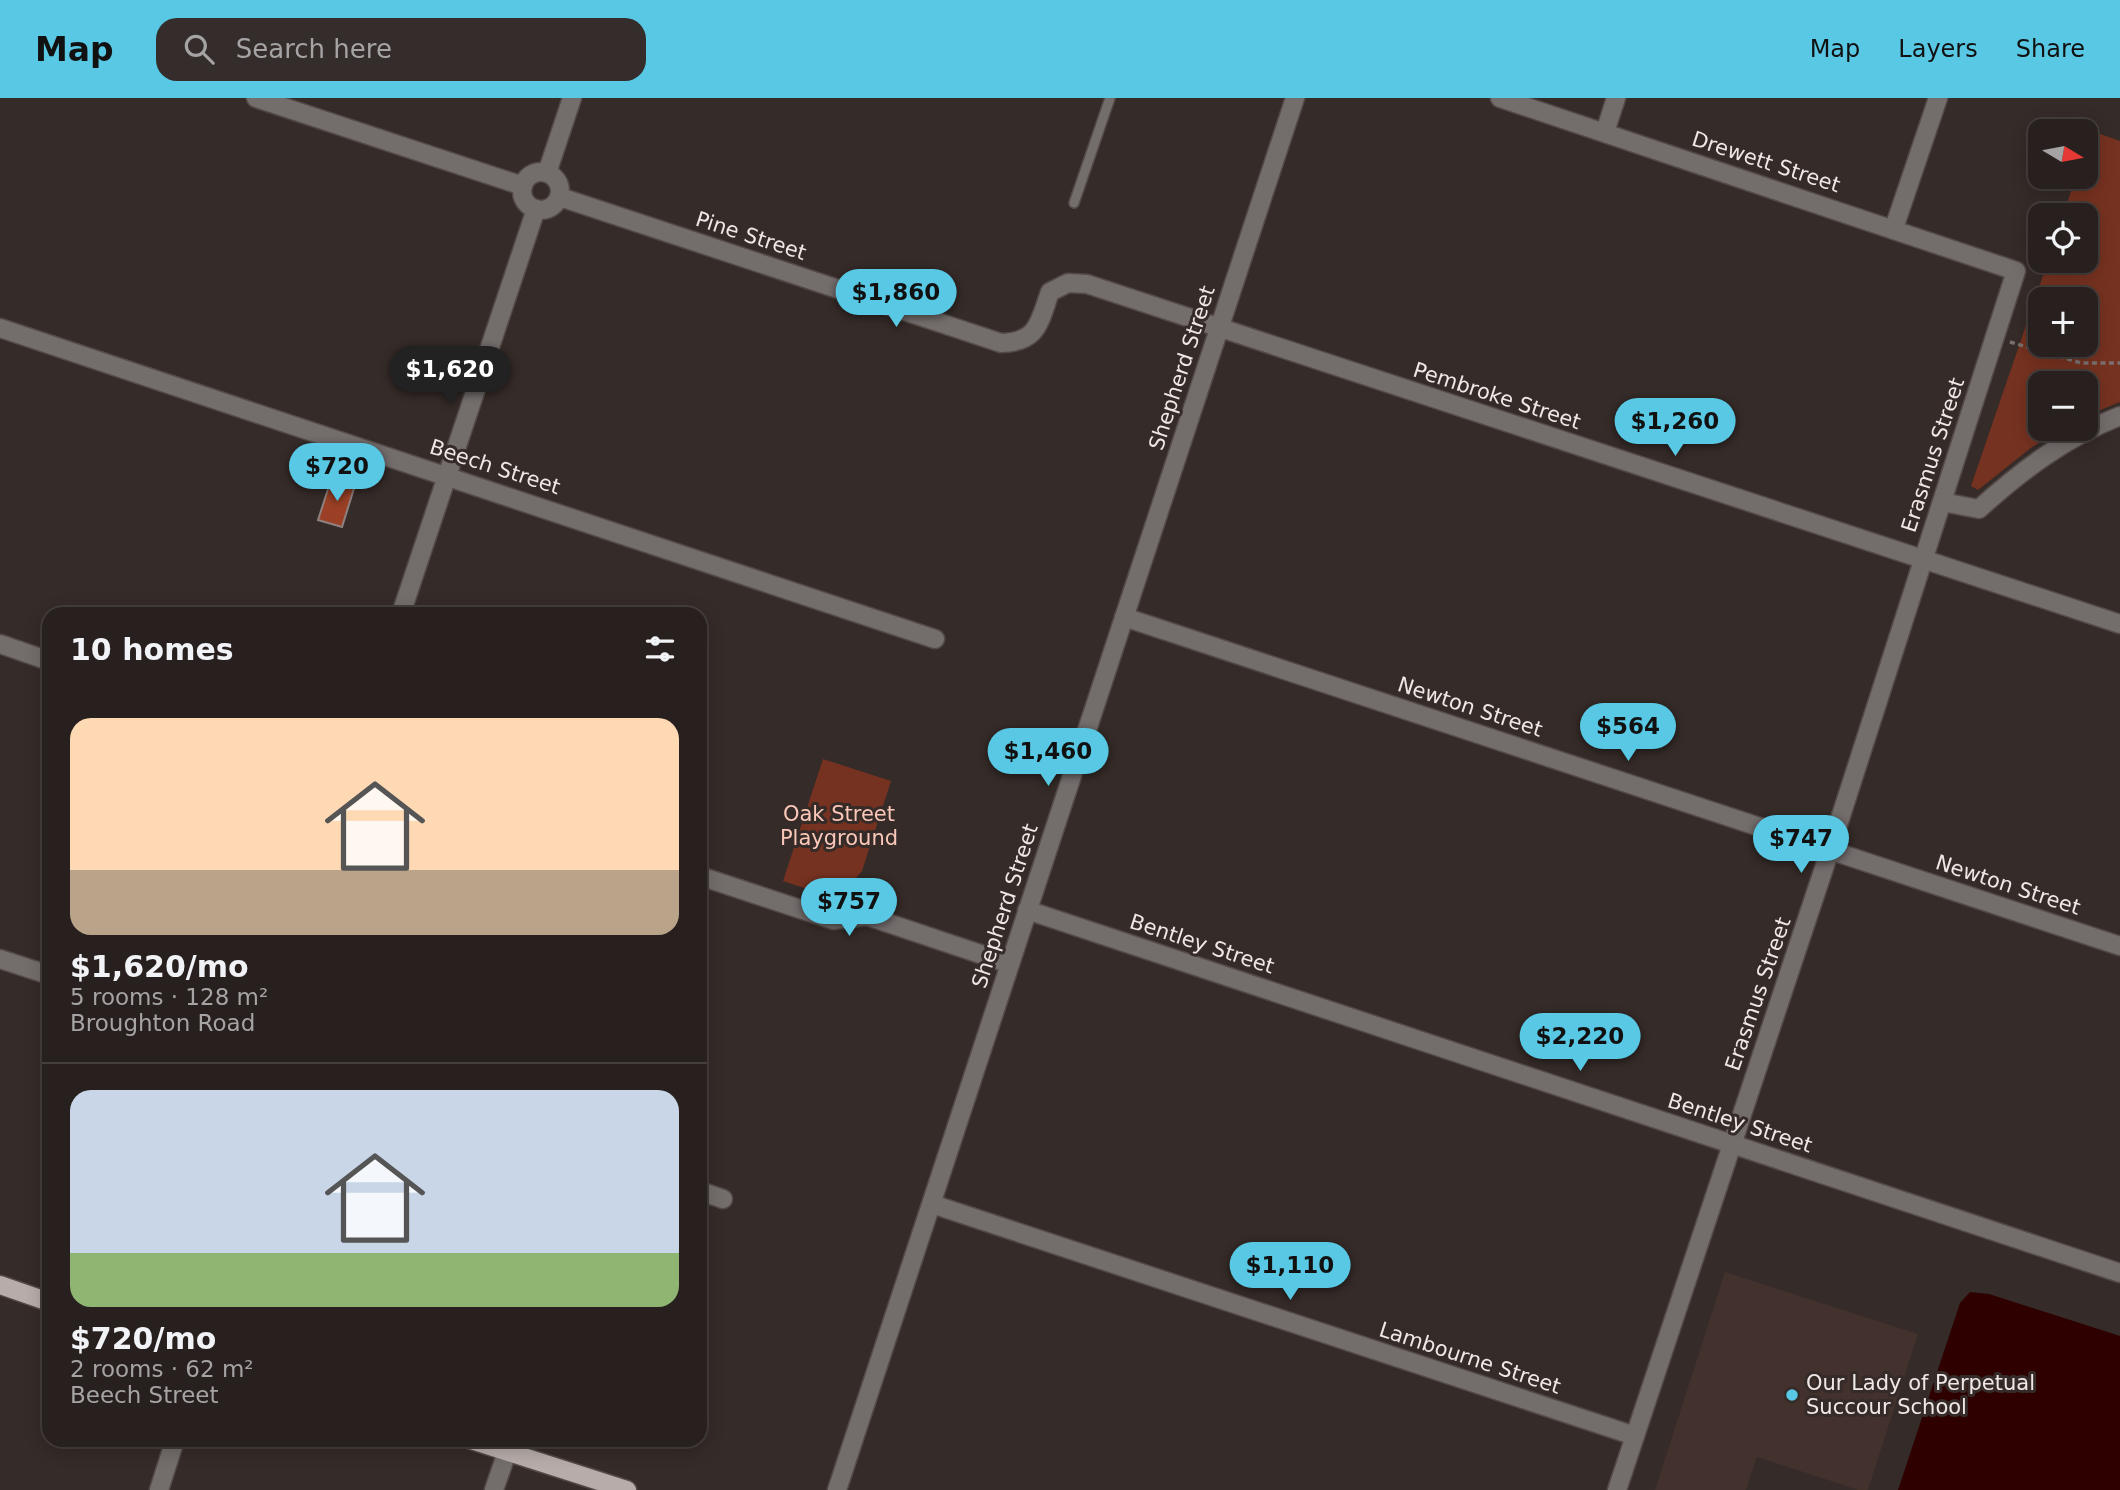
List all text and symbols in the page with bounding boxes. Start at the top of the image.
search box [156,18,646,81]
text: Map [35,30,114,69]
icon: search [180,30,218,68]
text: Search here [236,34,392,64]
text: Map [1810,35,1860,63]
text: Layers [1898,35,1978,63]
text: Share [2016,35,2085,63]
north arrow [2028,119,2098,189]
map controls [2028,119,2098,441]
street label: Drewett Street [1689,127,1843,197]
button: locate [2028,203,2098,273]
street label: Pine Street [693,207,809,265]
pin: $1,860 [839,270,953,329]
text: $1,860 [852,279,940,305]
street label: Shepherd Street [1144,283,1220,453]
button: + [2028,287,2098,357]
pin: $1,620 [393,346,507,406]
text: $1,620 [406,356,494,382]
street label: Pembroke Street [1410,358,1584,434]
button: − [2028,371,2098,441]
street label: Erasmus Street [1897,375,1969,535]
pin: $1,260 [1618,398,1732,458]
text: $1,260 [1631,408,1719,434]
street label: Beech Street [427,435,563,499]
pin: $720 [296,444,378,503]
text: $720 [305,453,369,479]
icon: filters [641,630,679,668]
text: 10 homes [70,632,234,667]
street label: Newton Street [1395,672,1545,742]
pin: $564 [1587,704,1669,763]
text: $564 [1596,713,1660,739]
pin: $1,460 [991,728,1105,788]
text: $1,460 [1004,738,1092,764]
icon: home [312,763,438,889]
park label: Oak Street Playground [780,802,898,850]
pin: $747 [1760,816,1842,875]
street label: Shepherd Street [967,821,1043,991]
text: $747 [1769,825,1833,851]
street label: Newton Street [1933,850,2083,920]
pin: $757 [808,878,890,938]
text: $757 [817,888,881,914]
street label: Bentley Street [1127,909,1277,979]
street label: Erasmus Street [1720,914,1796,1074]
text: $1,620/mo [70,949,249,984]
text: 5 rooms · 128 m² [70,984,268,1010]
text: Broughton Road [70,1010,255,1036]
pin: $2,220 [1523,1014,1637,1073]
text: $2,220 [1536,1023,1624,1049]
street label: Bentley Street [1665,1088,1815,1158]
icon: home [312,1135,438,1261]
pin: $1,110 [1233,1242,1347,1302]
text: $1,110 [1246,1252,1334,1278]
street label: Lambourne Street [1376,1317,1564,1399]
text: $720/mo [70,1321,216,1356]
text: 2 rooms · 62 m² [70,1356,254,1382]
place label: Our Lady of Perpetual Succour School [1806,1371,2035,1419]
text: Beech Street [70,1382,219,1408]
marker: Our Lady of Perpetual Succour School [1784,1387,1800,1403]

